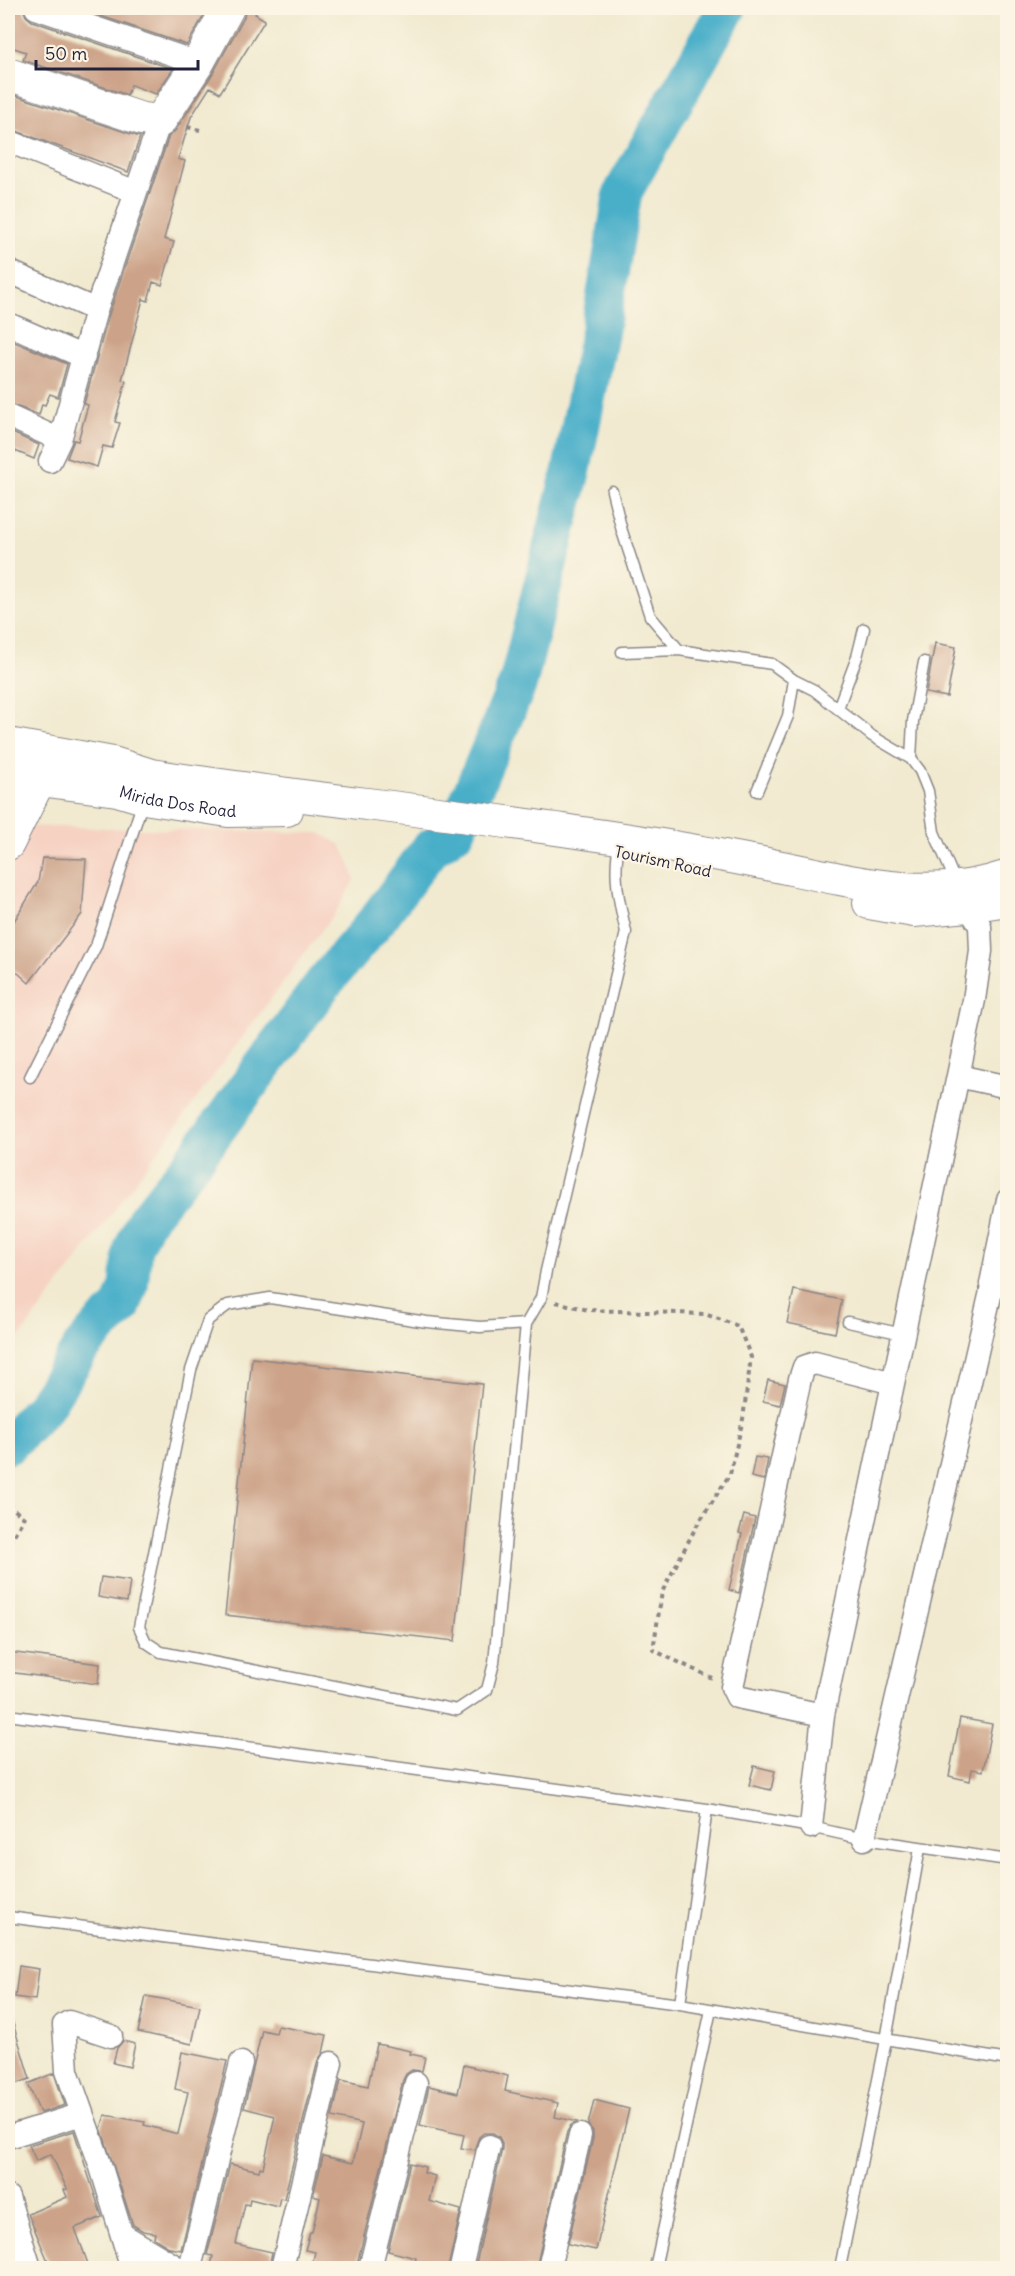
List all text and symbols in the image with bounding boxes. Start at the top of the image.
scale bar [36,33,198,71]
text: 50 m [45,42,87,65]
street label: Mirida Dos Road [117,781,236,821]
street label: Tourism Road [613,841,713,881]

